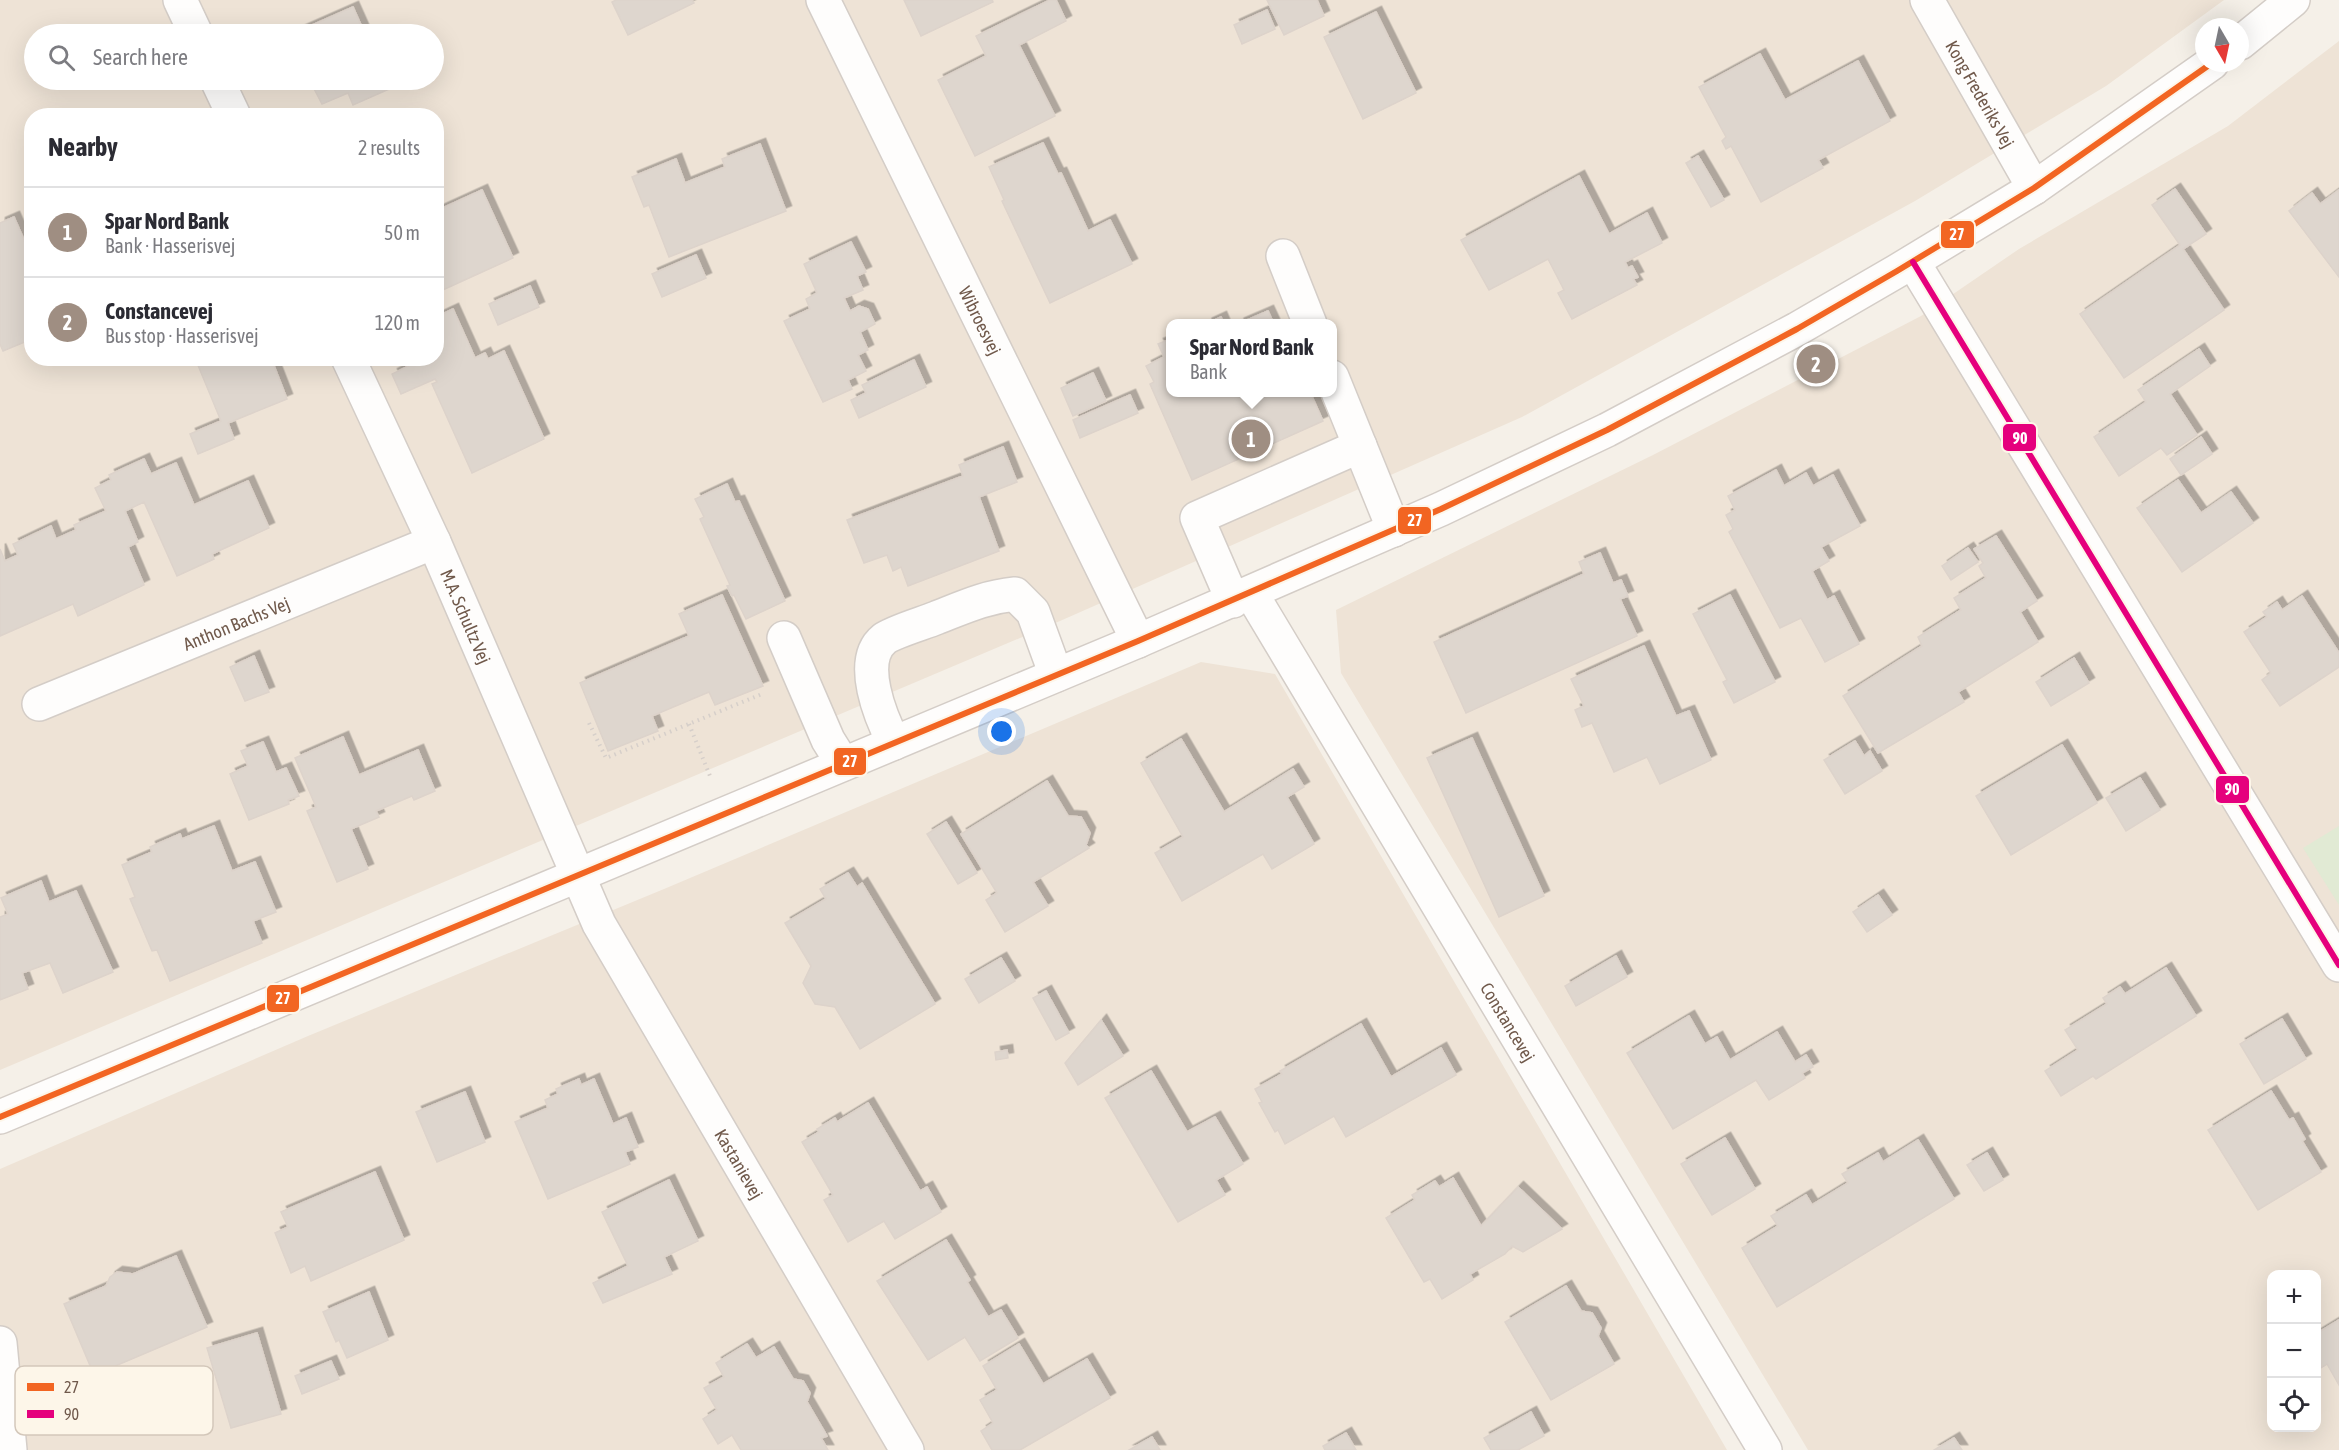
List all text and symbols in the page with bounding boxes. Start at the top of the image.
north arrow [2195,18,2249,72]
search box [24,24,444,90]
street label: Kong Frederiks Vej [1942,37,2019,151]
icon: search [45,41,78,74]
text: Search here [93,44,188,70]
text: Nearby [48,132,118,162]
text: 2 results [358,136,420,159]
text: Spar Nord Bank [105,208,229,234]
line badge: 27 [1940,220,1975,249]
text: 1 [63,221,72,244]
text: 50 m [384,221,420,244]
text: 27 [1949,225,1965,243]
text: Bank · Hasserisvej [105,234,235,257]
street label: Wibroesvej [955,283,1006,358]
text: Constancevej [105,298,213,324]
text: 2 [63,311,72,334]
text: 120 m [375,311,420,334]
popup [1166,319,1337,397]
text: Bus stop · Hasserisvej [105,324,259,347]
text: Spar Nord Bank [1190,334,1313,360]
pin: 2 [1796,342,1836,386]
text: Bank [1190,360,1227,383]
pin: 1 [1232,416,1270,462]
line badge: 90 [2002,423,2037,452]
text: 90 [2012,429,2028,447]
line badge: 27 [1397,506,1432,535]
text: 27 [1407,511,1423,529]
street label: M.A. Schultz Vej [436,566,496,667]
street label: Anthon Bachs Vej [180,592,292,654]
your location [987,717,1016,746]
line badge: 27 [833,747,867,776]
text: 27 [842,752,858,770]
line badge: 90 [2215,775,2250,804]
text: 90 [2224,780,2240,798]
street label: Constancevej [1476,979,1540,1065]
line badge: 27 [266,984,300,1013]
text: 27 [275,989,291,1007]
street label: Kastanievej [711,1125,768,1202]
map controls [2267,1270,2321,1432]
button: + [2267,1270,2321,1324]
button: − [2267,1324,2321,1378]
legend [15,1366,213,1435]
text: 27 [64,1378,79,1396]
button: locate [2267,1378,2321,1432]
text: 90 [64,1405,79,1423]

